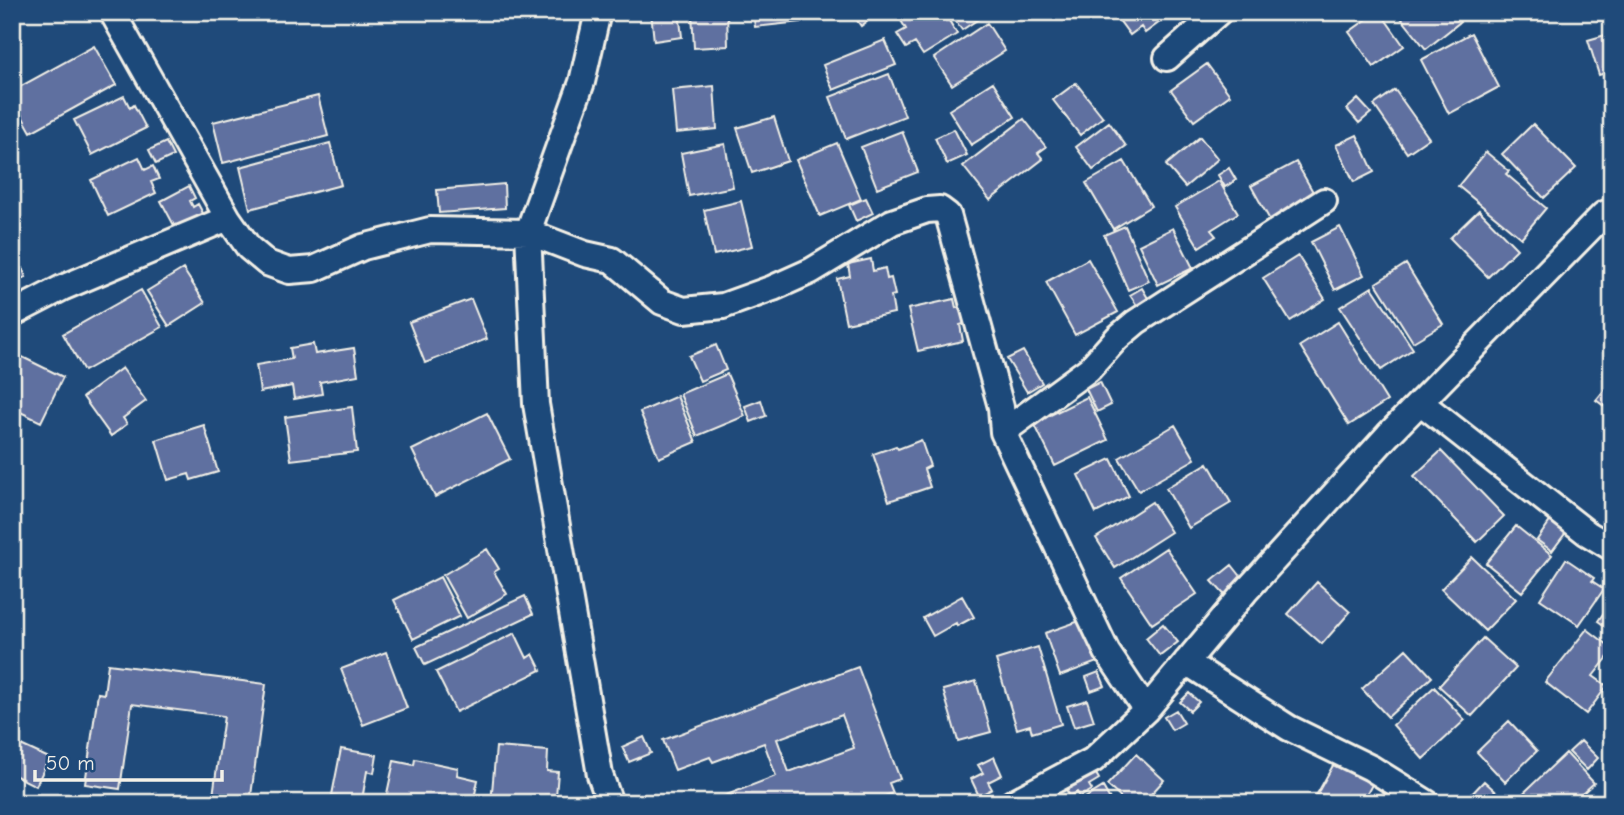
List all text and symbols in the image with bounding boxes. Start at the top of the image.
scale bar [35,738,222,782]
text: 50 m [46,751,95,775]

